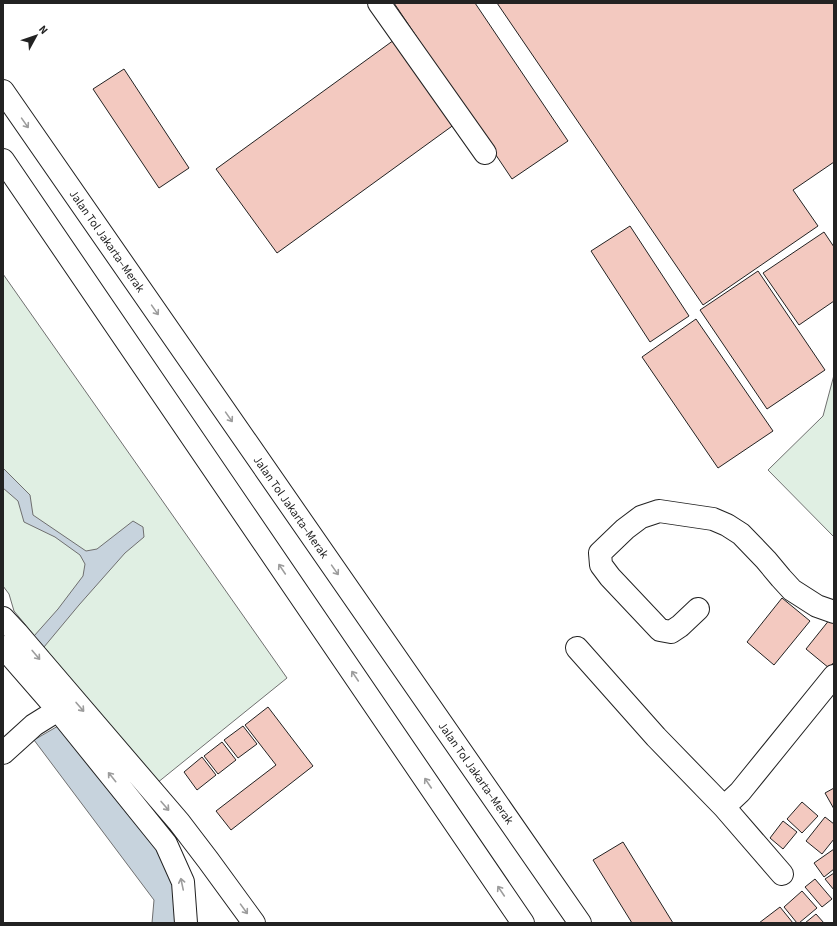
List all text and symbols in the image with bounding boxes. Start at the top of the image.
north arrow [16,16,56,56]
text: N [35,22,51,38]
one-way arrow [21,117,29,128]
street label: Jalan Tol Jakarta–Merak [65,187,148,296]
one-way arrow [151,305,159,316]
one-way arrow [225,412,233,423]
street label: Jalan Tol Jakarta–Merak [249,453,332,562]
one-way arrow [278,563,286,574]
one-way arrow [331,564,339,575]
one-way arrow [31,650,40,660]
one-way arrow [351,671,359,682]
one-way arrow [76,702,85,713]
street label: Jalan Tol Jakarta–Merak [434,719,517,828]
one-way arrow [107,771,116,782]
one-way arrow [424,778,432,789]
one-way arrow [160,801,170,811]
one-way arrow [178,878,186,891]
one-way arrow [497,886,505,897]
one-way arrow [240,904,248,915]

